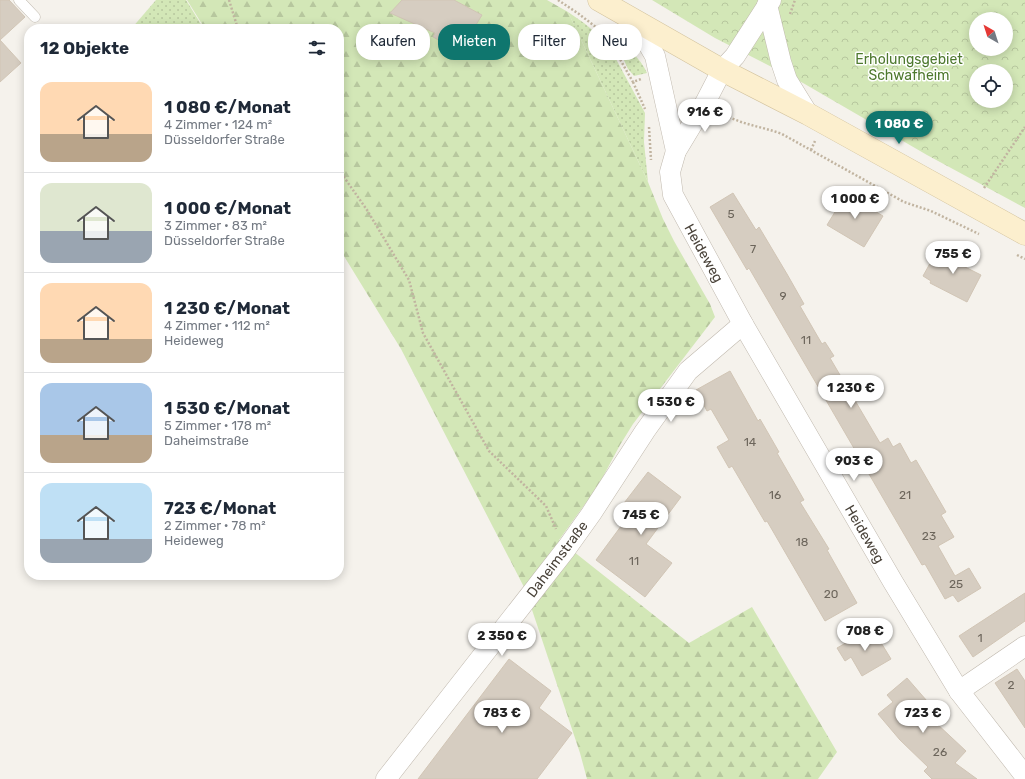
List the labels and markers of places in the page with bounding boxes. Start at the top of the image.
pin: 916 € [677,99,733,133]
pin: 1 080 € [862,111,936,145]
pin: 1 000 € [818,186,892,220]
pin: 755 € [925,241,981,275]
pin: 1 230 € [814,375,888,409]
pin: 1 530 € [634,389,708,423]
pin: 903 € [826,448,882,482]
pin: 745 € [613,502,669,536]
pin: 708 € [837,618,893,652]
pin: 2 350 € [465,623,539,657]
pin: 783 € [474,700,530,734]
pin: 723 € [895,700,951,734]

